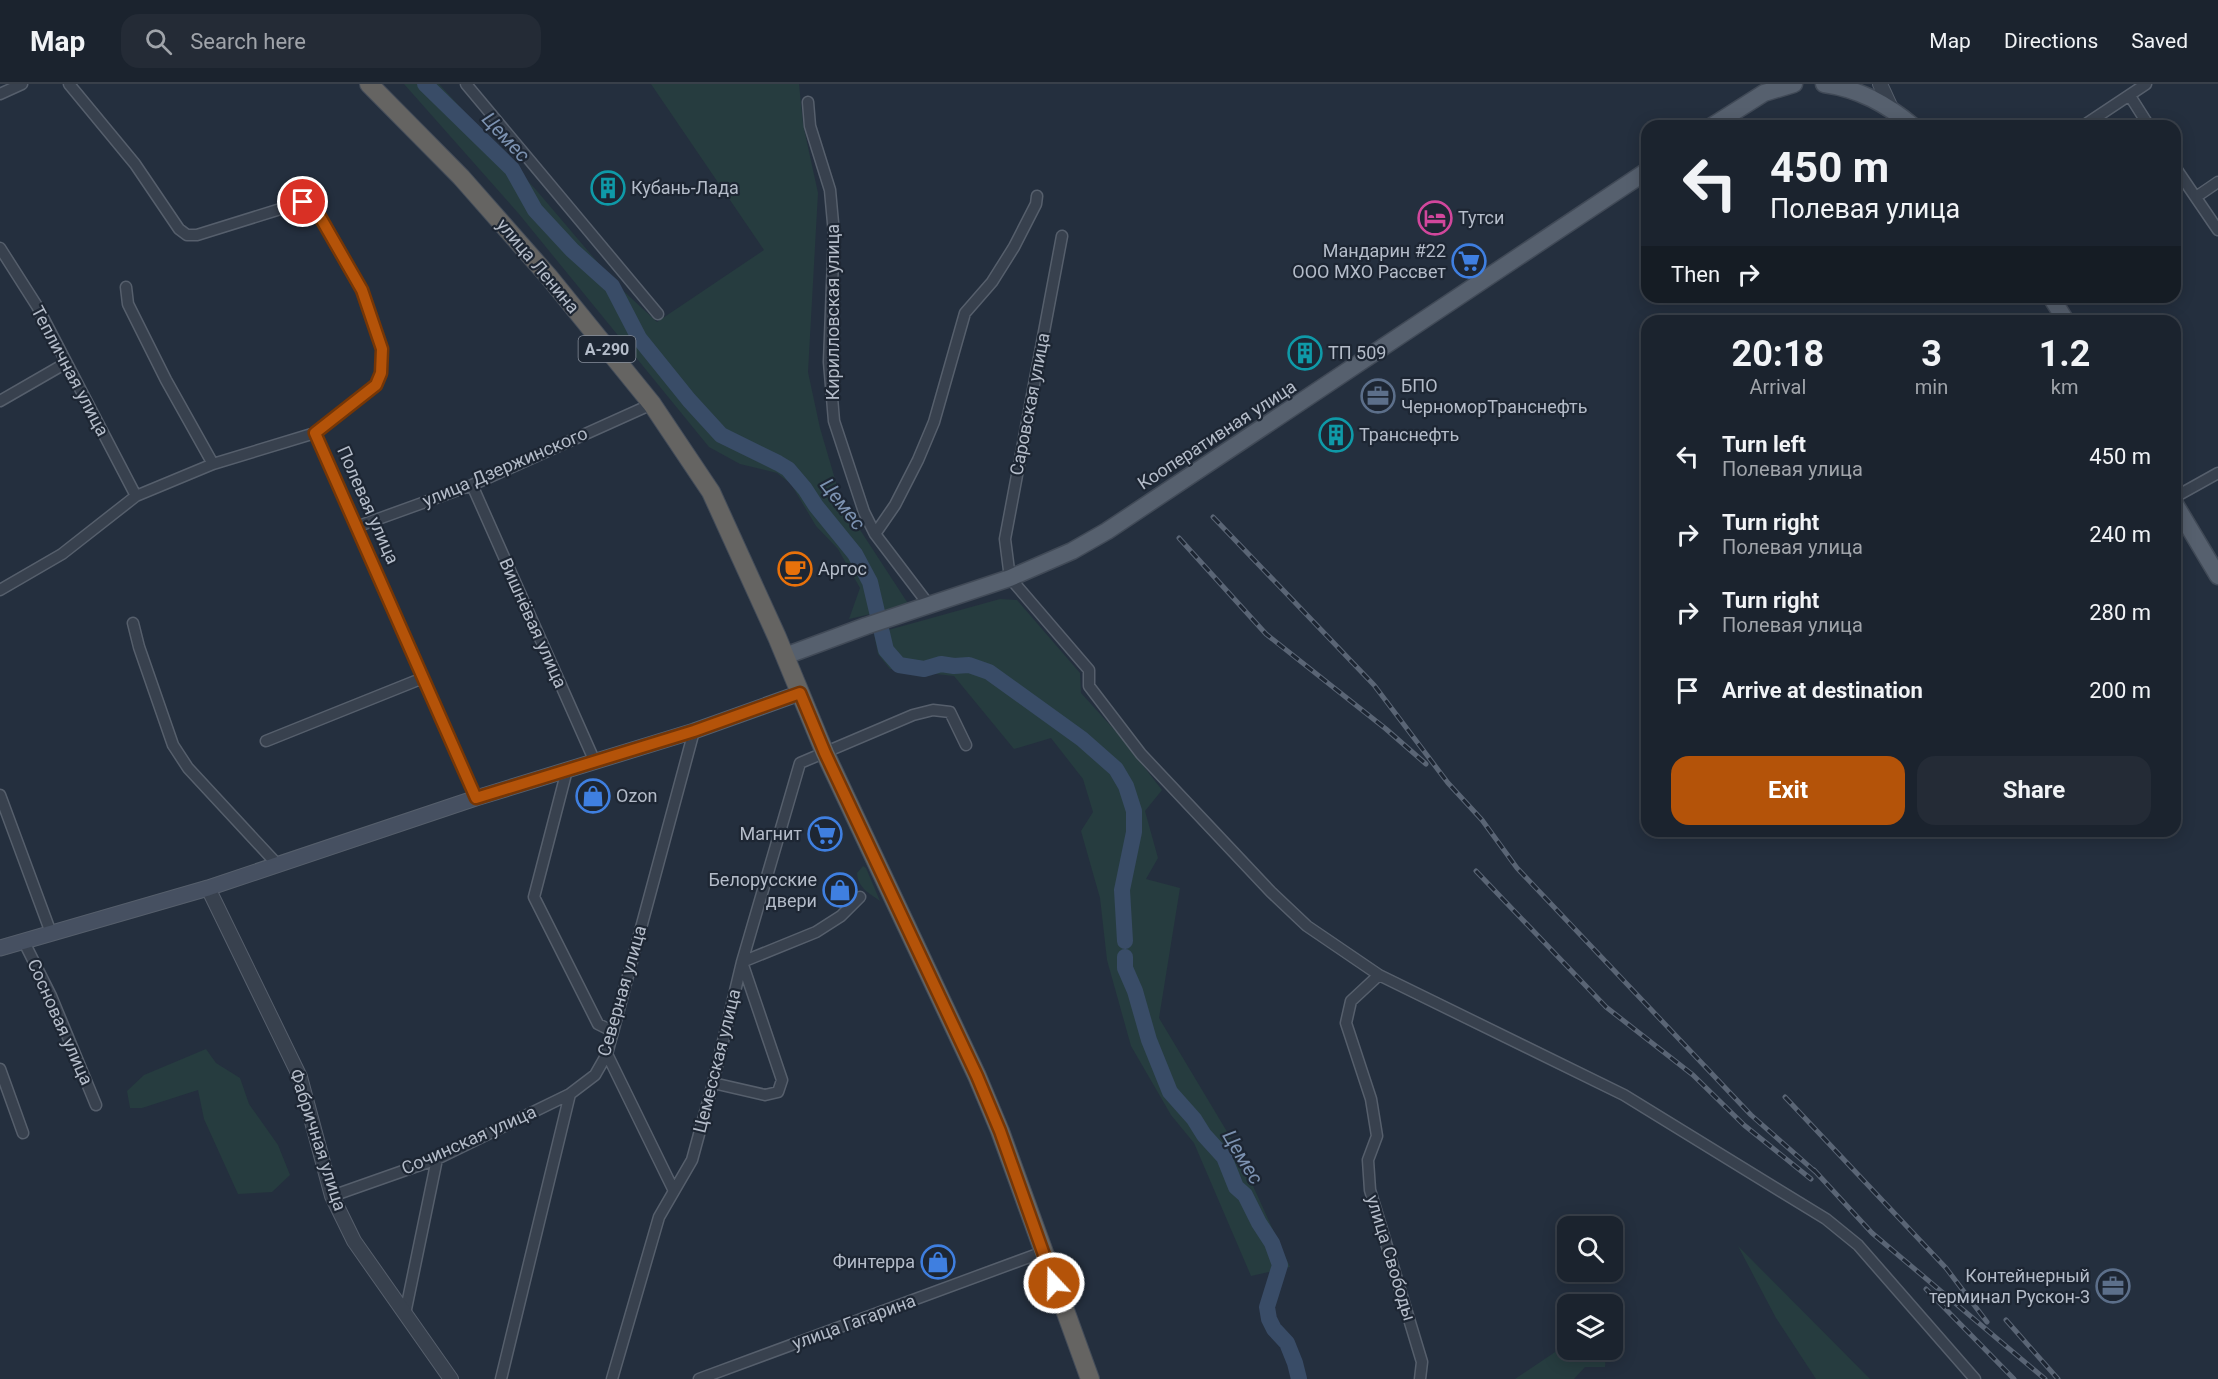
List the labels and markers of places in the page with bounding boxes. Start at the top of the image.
building icon: Кубань-Лада [590,170,626,206]
pin [277,176,328,227]
place label: Кубань-Лада [631,177,739,198]
hotel icon: Тутси [1417,200,1453,236]
place label: Тутси [1458,207,1504,228]
place label: Мандарин #22 ООО МХО Рассвет [1292,240,1446,282]
supermarket icon: Мандарин #22 ООО МХО Рассвет [1451,243,1487,279]
building icon: ТП 509 [1287,335,1323,371]
place label: ТП 509 [1328,342,1386,363]
place label: БПО ЧерноморТранснефть [1401,375,1588,417]
office icon: БПО ЧерноморТранснефть [1360,378,1396,414]
building icon: Транснефть [1318,417,1354,453]
place label: Транснефть [1359,424,1459,445]
cafe icon: Аргос [777,551,813,587]
place label: Аргос [818,558,867,579]
shop icon: Ozon [575,778,611,814]
place label: Ozon [616,785,657,806]
supermarket icon: Магнит [807,816,843,852]
place label: Магнит [740,823,802,844]
place label: Белорусские двери [709,869,817,911]
shop icon: Белорусские двери [822,872,858,908]
shop icon: Финтерра [920,1244,956,1280]
place label: Финтерра [833,1251,915,1272]
place label: Контейнерный терминал Рускон-3 [1929,1265,2090,1307]
office icon: Контейнерный терминал Рускон-3 [2095,1268,2131,1304]

